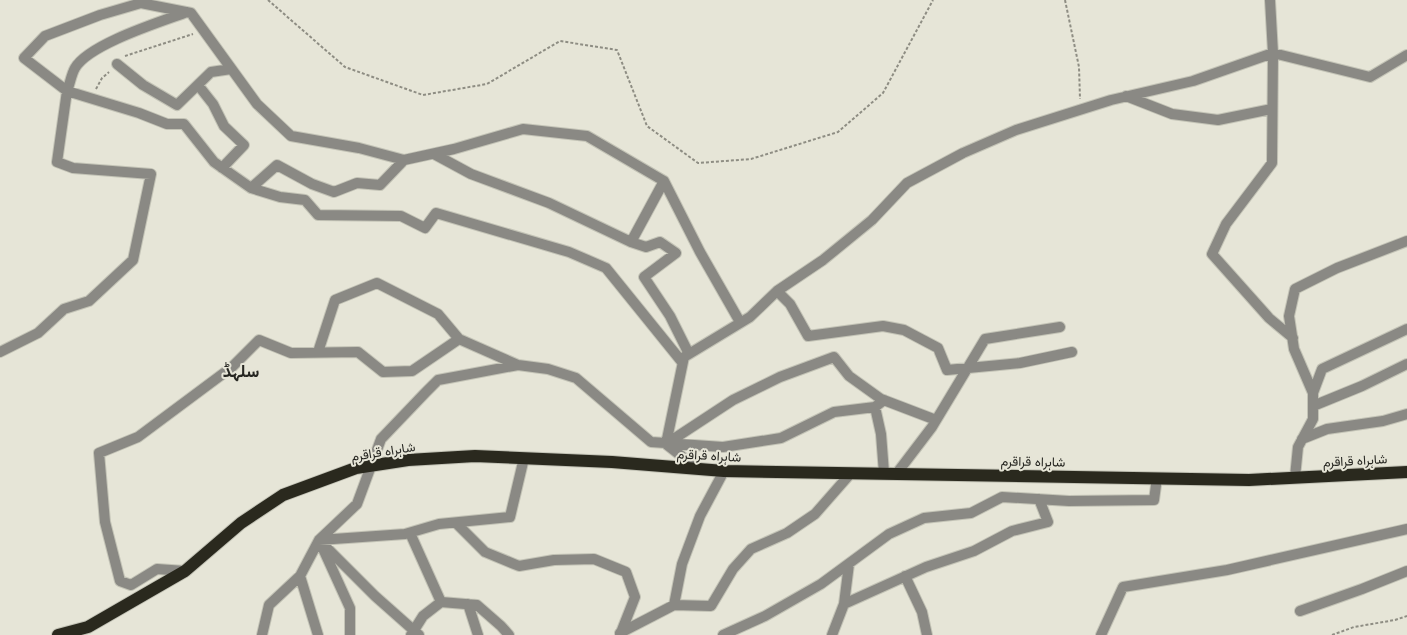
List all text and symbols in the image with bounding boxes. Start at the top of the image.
district label: سلہڈ [223,361,259,382]
street label: شاہراہ قراقرم [350,439,417,466]
street label: شاہراہ قراقرم [676,446,742,467]
street label: شاہراہ قراقرم [1322,451,1388,472]
street label: شاہراہ قراقرم [1000,453,1066,472]

